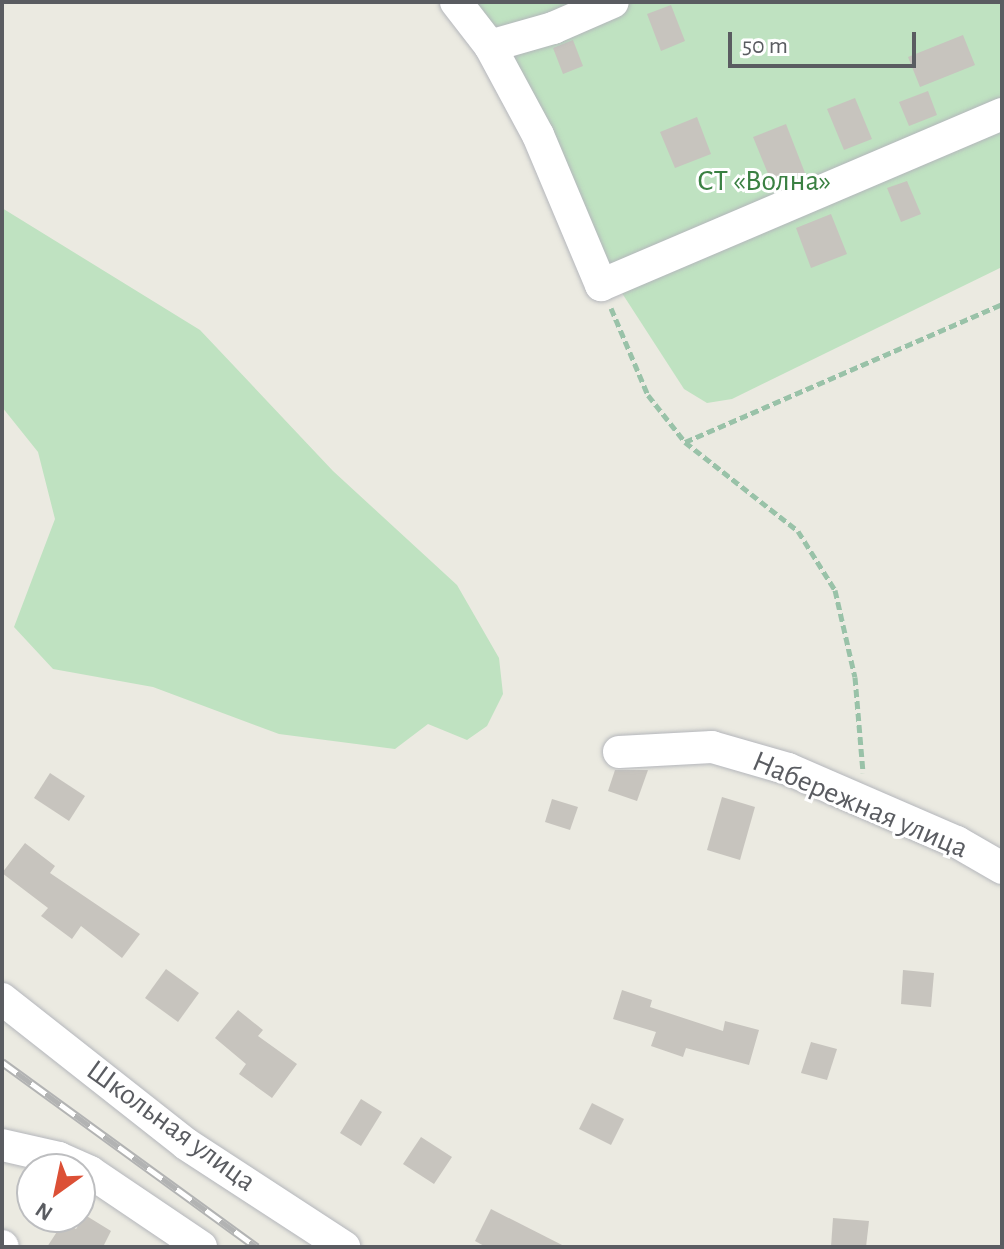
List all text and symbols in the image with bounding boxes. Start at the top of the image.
scale bar [732,16,920,66]
text: 50 m [742,34,788,58]
park label: СТ «Волна» [697,163,831,199]
street label: Набережная улица [747,743,973,867]
street label: Школьная улица [79,1052,263,1200]
north arrow [16,1153,96,1233]
text: N [32,1198,56,1225]

